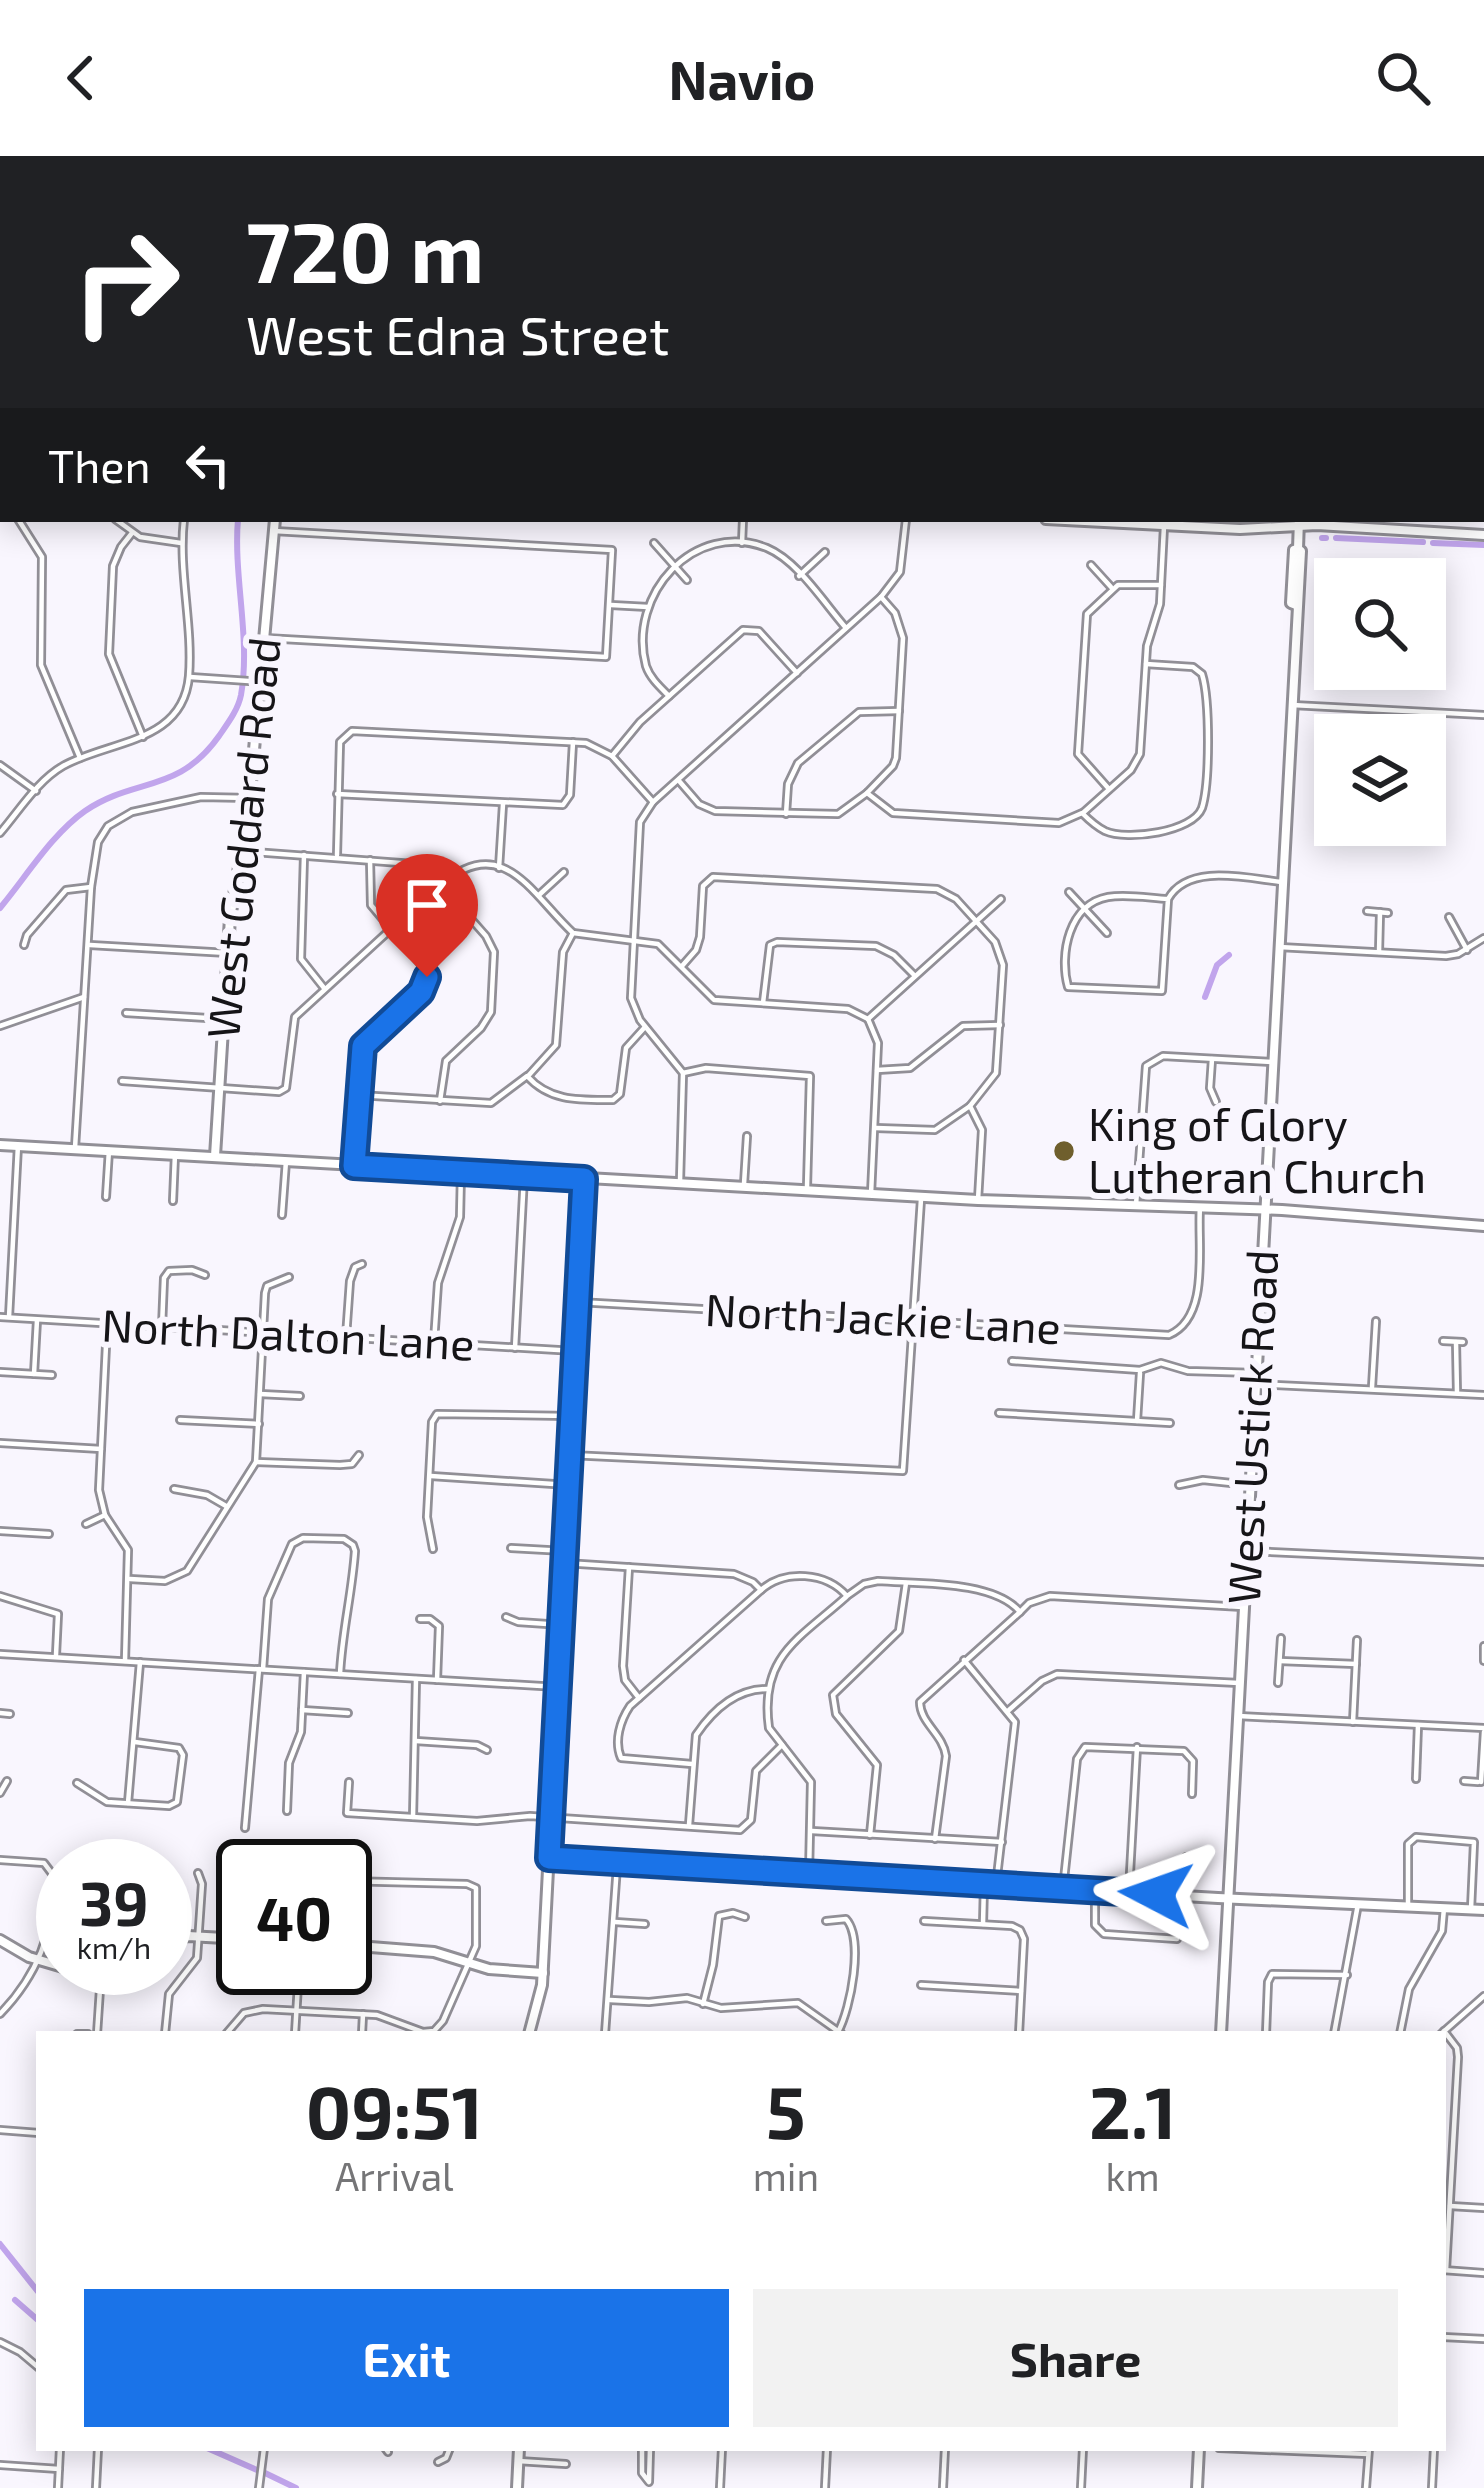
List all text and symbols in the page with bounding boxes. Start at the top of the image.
icon: back [48,45,114,111]
icon: search [1370,45,1436,111]
text: Navio [669,46,815,111]
text: 720 m [246,199,484,300]
icon: right [48,204,204,360]
text: West Edna Street [246,301,670,366]
icon: left [175,432,241,498]
text: Then [48,438,151,492]
map controls [1314,558,1446,846]
button: search [1314,558,1446,690]
street label: West Goddard Road [194,634,290,1041]
button: layers [1314,714,1446,846]
pin [376,854,478,977]
icon: arrive [394,872,460,938]
place label: King of Glory Lutheran Church [1088,1096,1426,1202]
marker: King of Glory Lutheran Church [1051,1138,1077,1164]
street label: West Ustick Road [1215,1248,1287,1606]
street label: North Jackie Lane [704,1281,1062,1353]
street label: North Dalton Lane [100,1296,476,1370]
position arrow [1093,1831,1219,1957]
speed limit sign: 40 [216,1839,372,1995]
text: 39 [79,1866,149,1938]
text: km/h [77,1929,151,1965]
text: 09:51 [306,2067,483,2153]
text: 5 [766,2067,806,2153]
text: 2.1 [1089,2067,1176,2153]
text: Arrival [335,2152,454,2199]
text: min [753,2152,819,2199]
text: km [1106,2152,1160,2199]
button: Exit [84,2289,729,2427]
button: Share [753,2289,1398,2427]

